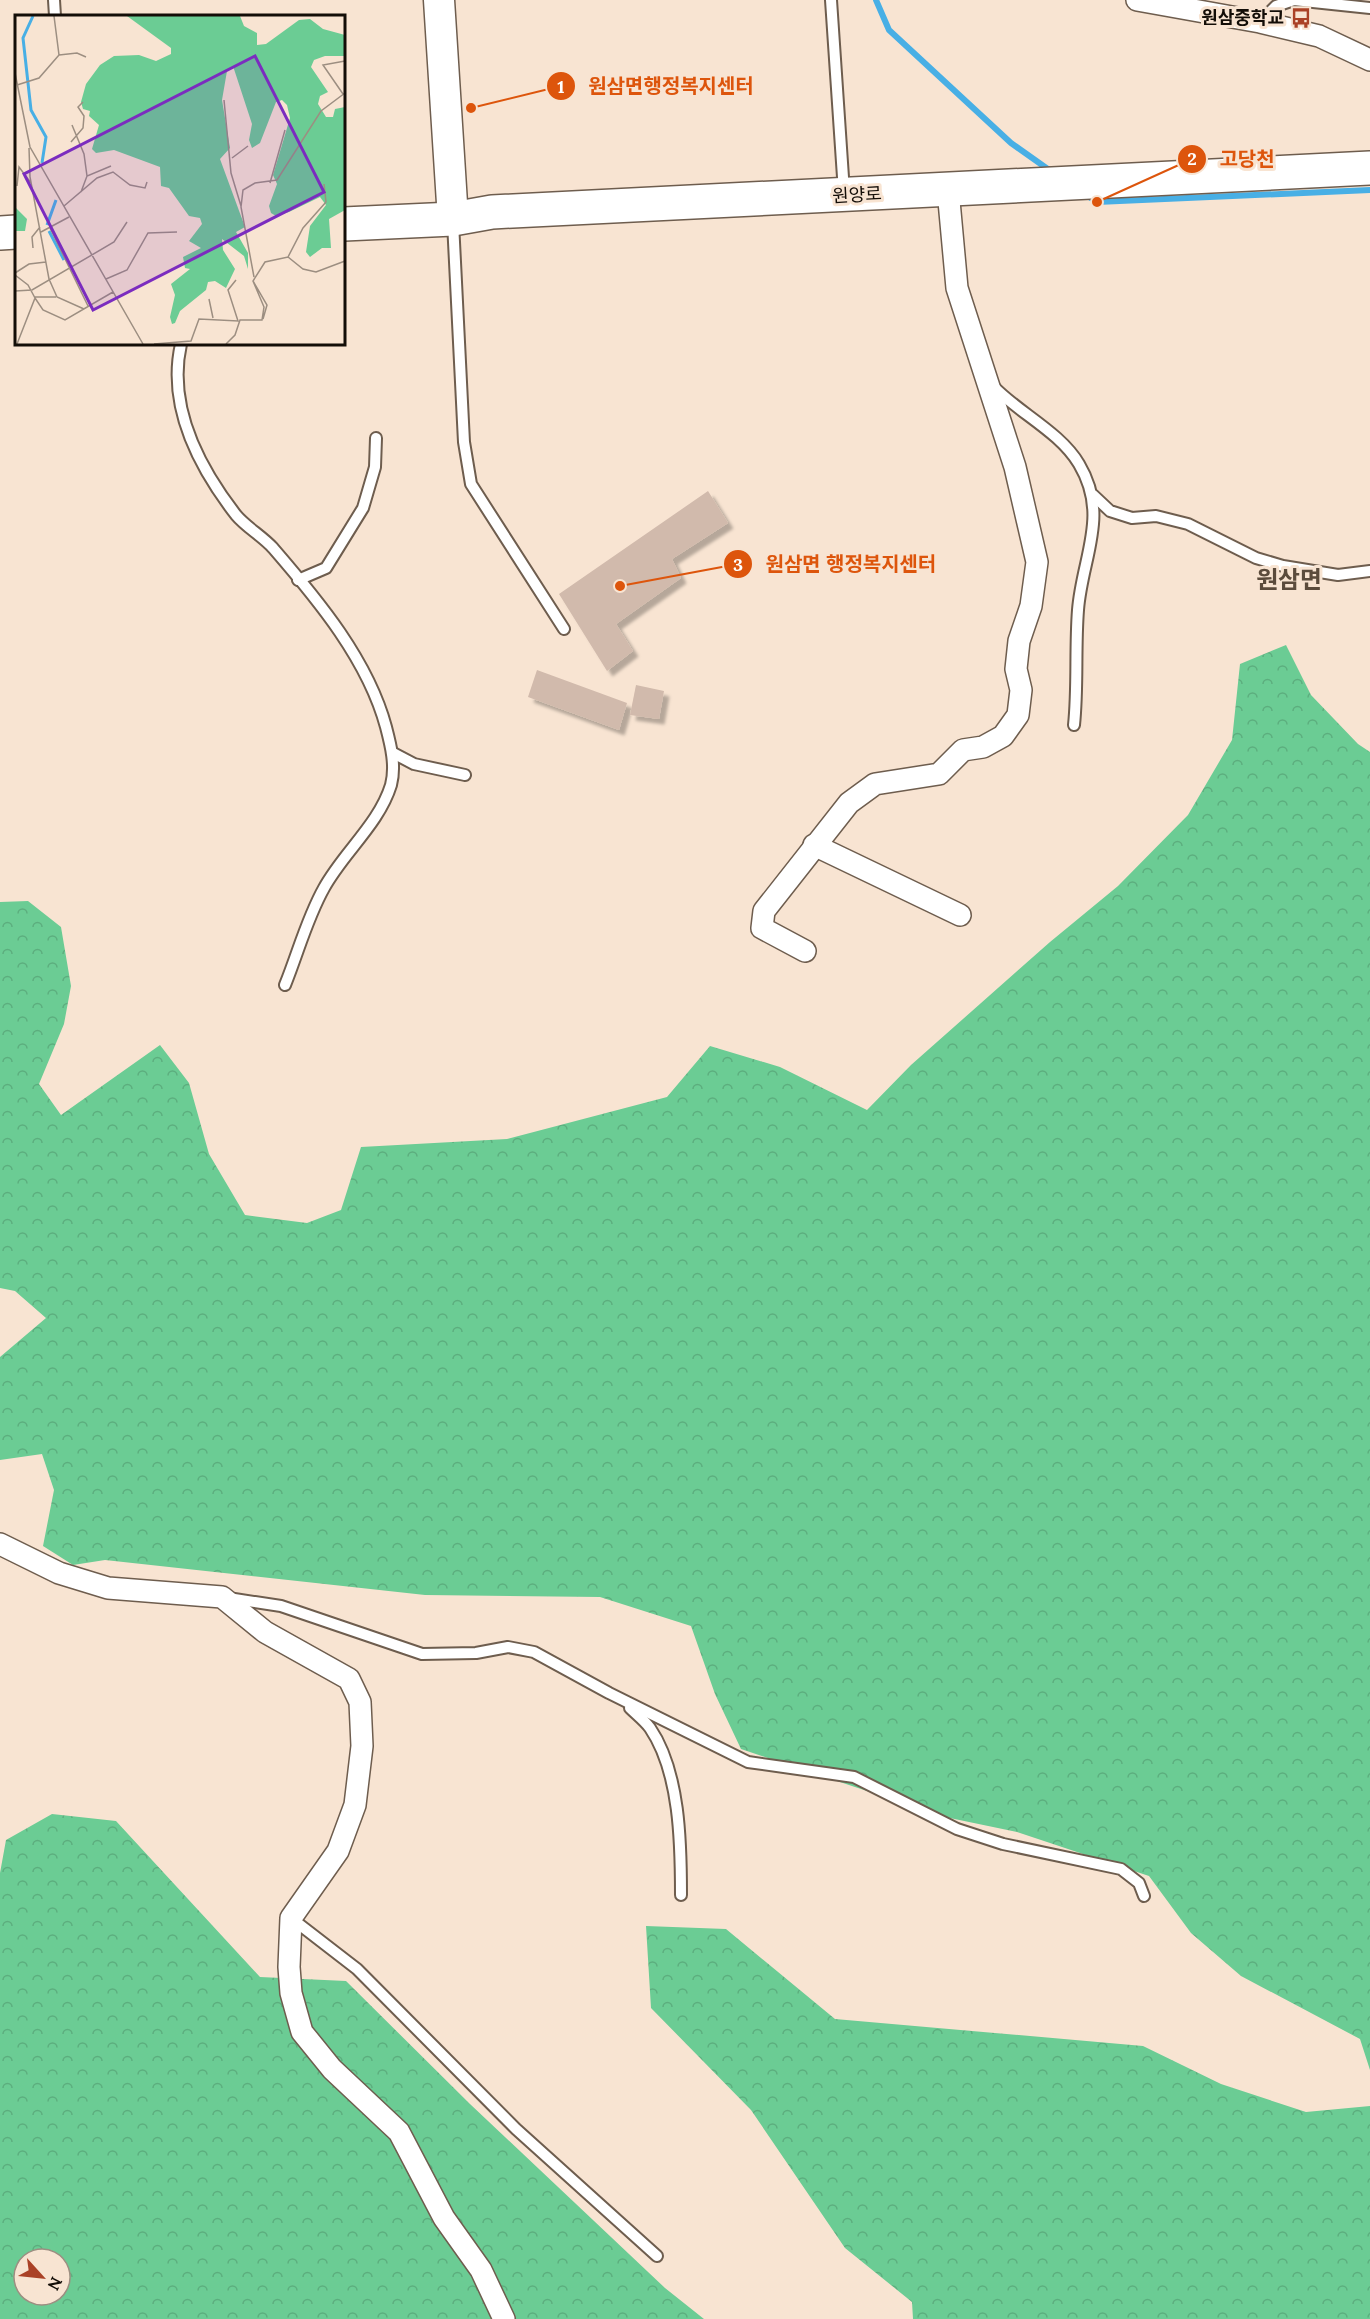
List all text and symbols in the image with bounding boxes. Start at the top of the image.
place label: 원삼중학교 [1201,6,1284,29]
bus stop icon: 원삼중학교 [1289,6,1313,30]
inset map [15,15,345,345]
callout: 원삼면행정복지센터 [546,67,766,105]
text: 원삼면행정복지센터 [588,73,754,98]
text: 1 [557,75,565,98]
callout: 고당천 [1177,140,1287,178]
text: 고당천 [1219,146,1275,171]
text: 2 [1187,147,1197,170]
street label: 원양로 [832,182,882,207]
callout: 원삼면 행정복지센터 [723,545,948,583]
text: 원삼면 행정복지센터 [766,551,936,576]
text: 3 [733,553,743,576]
district label: 원삼면 [1256,564,1322,595]
north arrow [12,2247,72,2307]
text: N [44,2274,67,2294]

